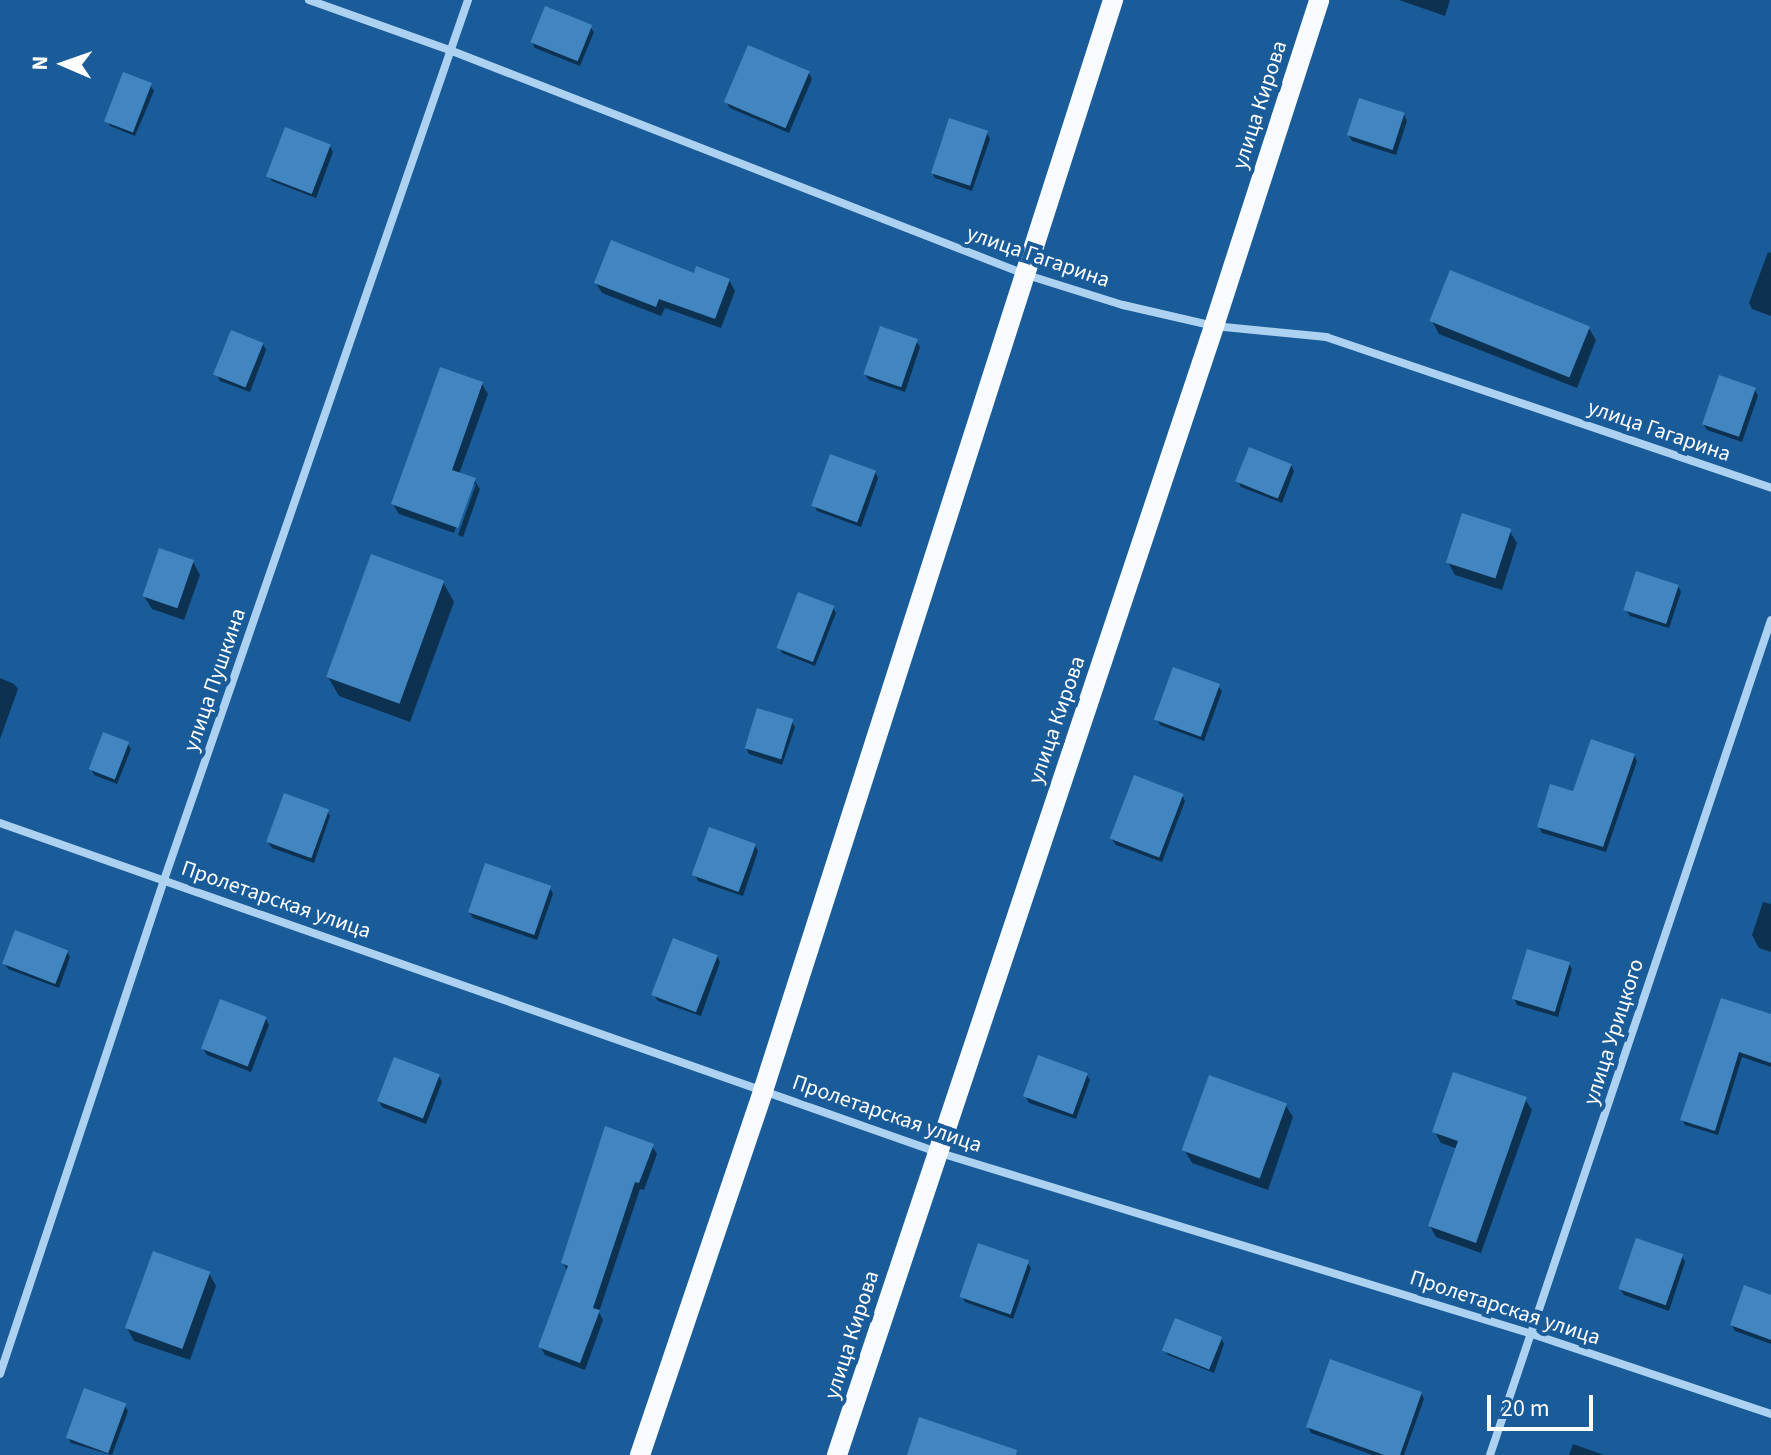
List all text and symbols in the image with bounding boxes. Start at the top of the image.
north arrow [24,24,104,104]
street label: улица Кирова [1227,37,1293,173]
text: N [24,55,56,71]
street label: улица Гагарина [963,220,1113,294]
street label: улица Гагарина [1584,394,1734,468]
street label: улица Пушкина [178,605,252,755]
street label: улица Кирова [1023,653,1091,787]
street label: Пролетарская улица [178,855,374,945]
street label: улица Урицкого [1578,956,1650,1108]
street label: Пролетарская улица [789,1069,985,1159]
street label: Пролетарская улица [1406,1265,1604,1351]
street label: улица Кирова [819,1267,885,1403]
scale bar [1491,1379,1597,1429]
text: 20 m [1501,1391,1550,1426]

